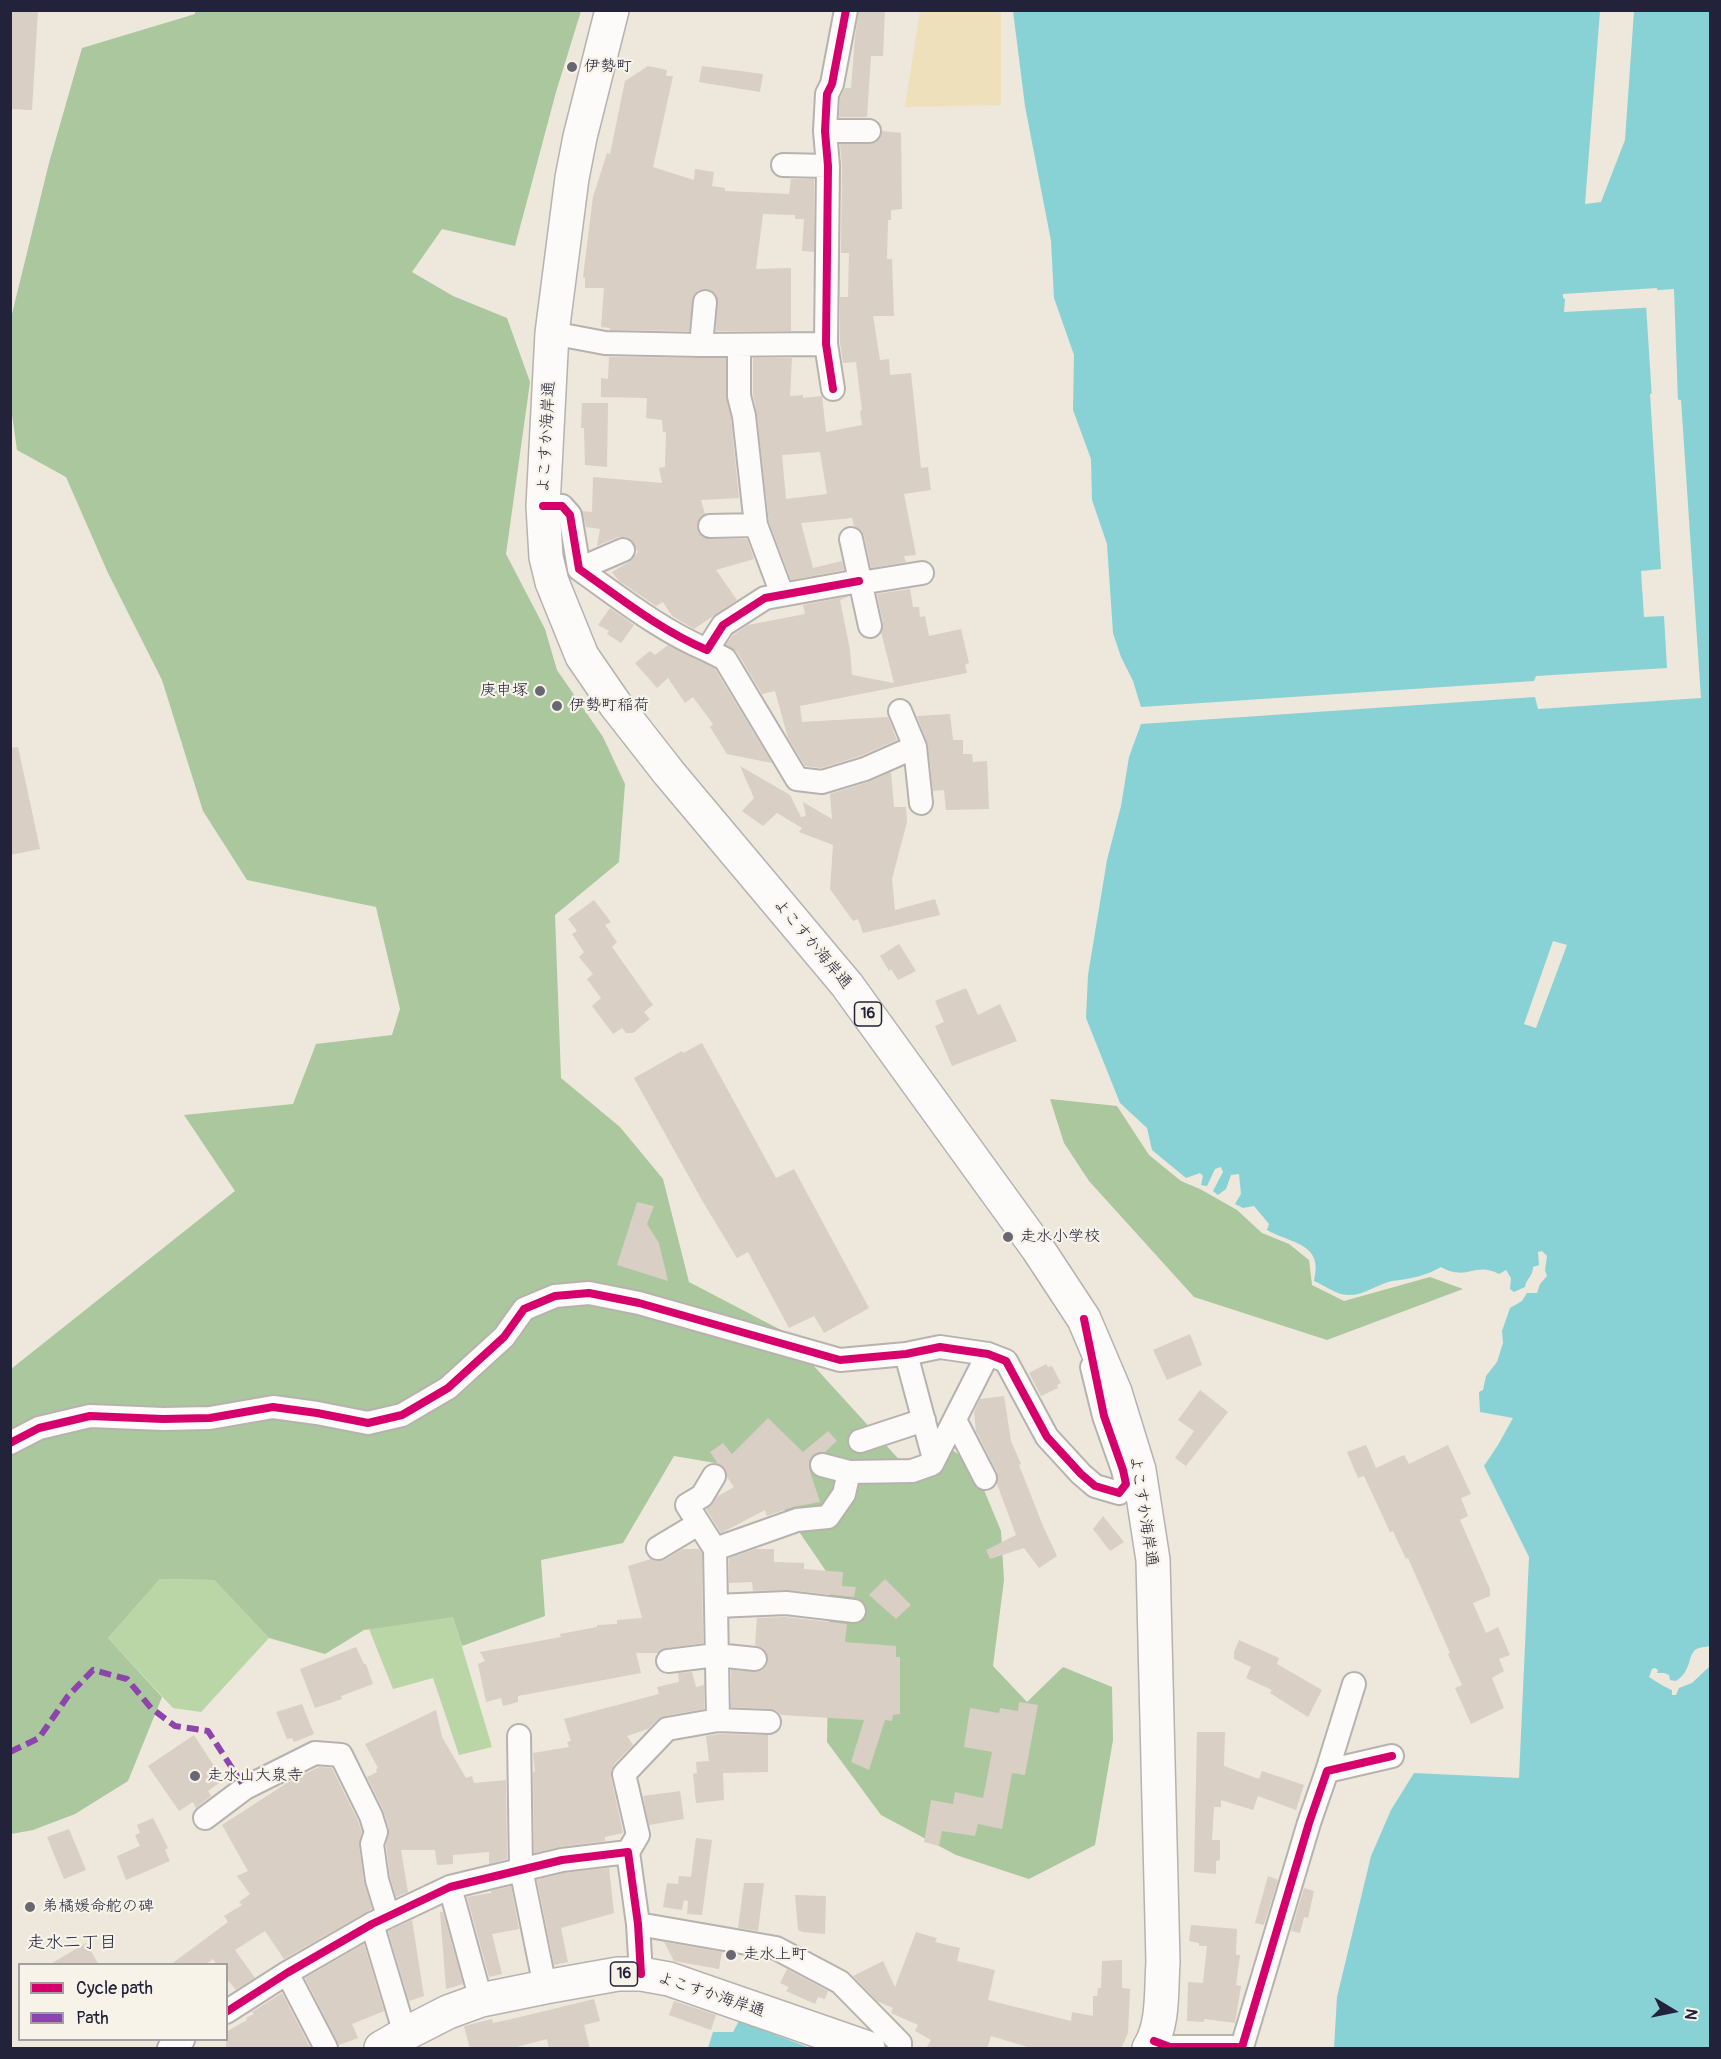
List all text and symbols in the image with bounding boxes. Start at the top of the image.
place label: 伊勢町 [584,57,632,77]
marker: 伊勢町 [565,60,579,74]
street label: よこすか海岸通 [534,381,560,493]
place label: 庚申塚 [480,681,528,701]
marker: 庚申塚 [533,684,547,698]
place label: 伊勢町稲荷 [569,696,649,716]
marker: 伊勢町稲荷 [550,699,564,713]
street label: よこすか海岸通 [769,895,855,993]
road number: 16 [854,1002,882,1026]
place label: 走水小学校 [1020,1227,1100,1247]
marker: 走水小学校 [1001,1230,1015,1244]
street label: よこすか海岸通 [1125,1454,1161,1568]
place label: 走水山大泉寺 [207,1766,303,1786]
marker: 走水山大泉寺 [188,1769,202,1783]
place label: 弟橘媛命舵の碑 [42,1897,154,1917]
marker: 弟橘媛命舵の碑 [23,1900,37,1914]
district label: 走水二丁目 [27,1932,117,1954]
place label: 走水上町 [743,1945,807,1965]
marker: 走水上町 [724,1948,738,1962]
road number: 16 [610,1962,638,1986]
legend [18,1963,228,2041]
street label: よこすか海岸通 [655,1969,767,2021]
text: Cycle path [76,1977,153,2000]
north arrow [1643,1981,1703,2041]
text: Path [76,2007,109,2030]
text: N [1680,2007,1702,2021]

